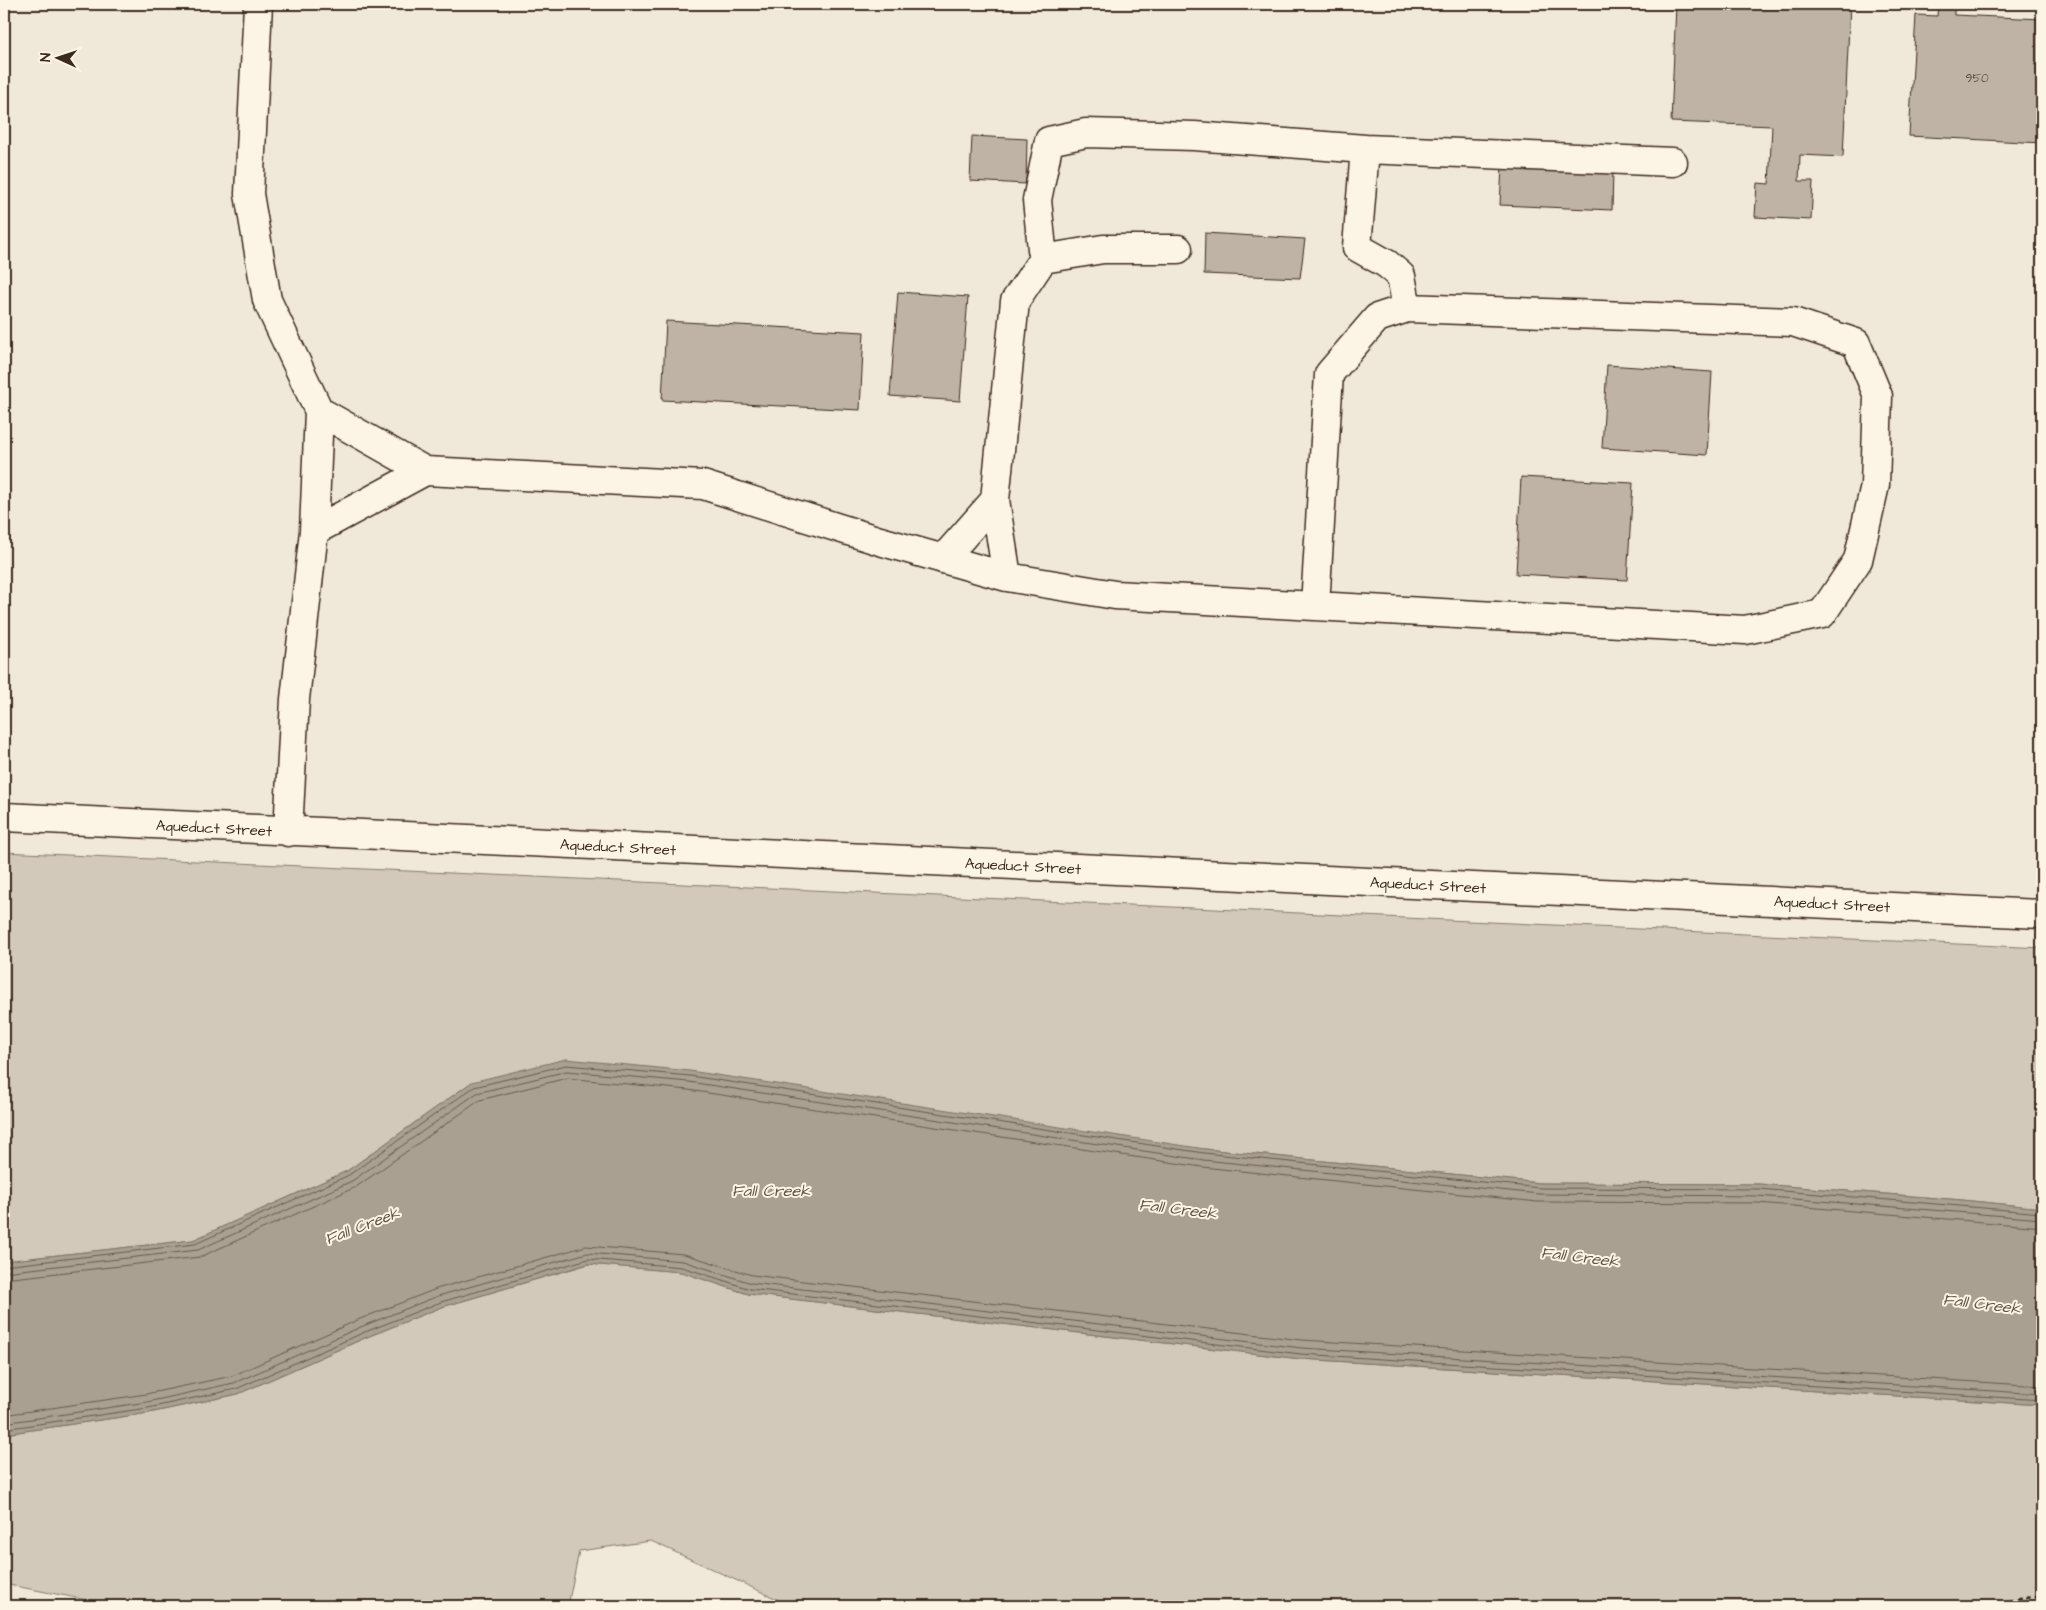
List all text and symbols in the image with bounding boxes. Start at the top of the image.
north arrow [32,32,82,82]
text: N [36,52,56,62]
house number: 950 [1966,70,1989,87]
street label: Aqueduct Street [155,815,273,842]
street label: Aqueduct Street [559,834,677,861]
street label: Aqueduct Street [964,853,1082,880]
street label: Aqueduct Street [1369,872,1487,899]
street label: Aqueduct Street [1773,891,1891,918]
water label: Fall Creek [732,1180,811,1202]
water label: Fall Creek [1138,1193,1219,1225]
water label: Fall Creek [322,1201,404,1250]
water label: Fall Creek [1540,1241,1621,1273]
water label: Fall Creek [1942,1288,2023,1320]

